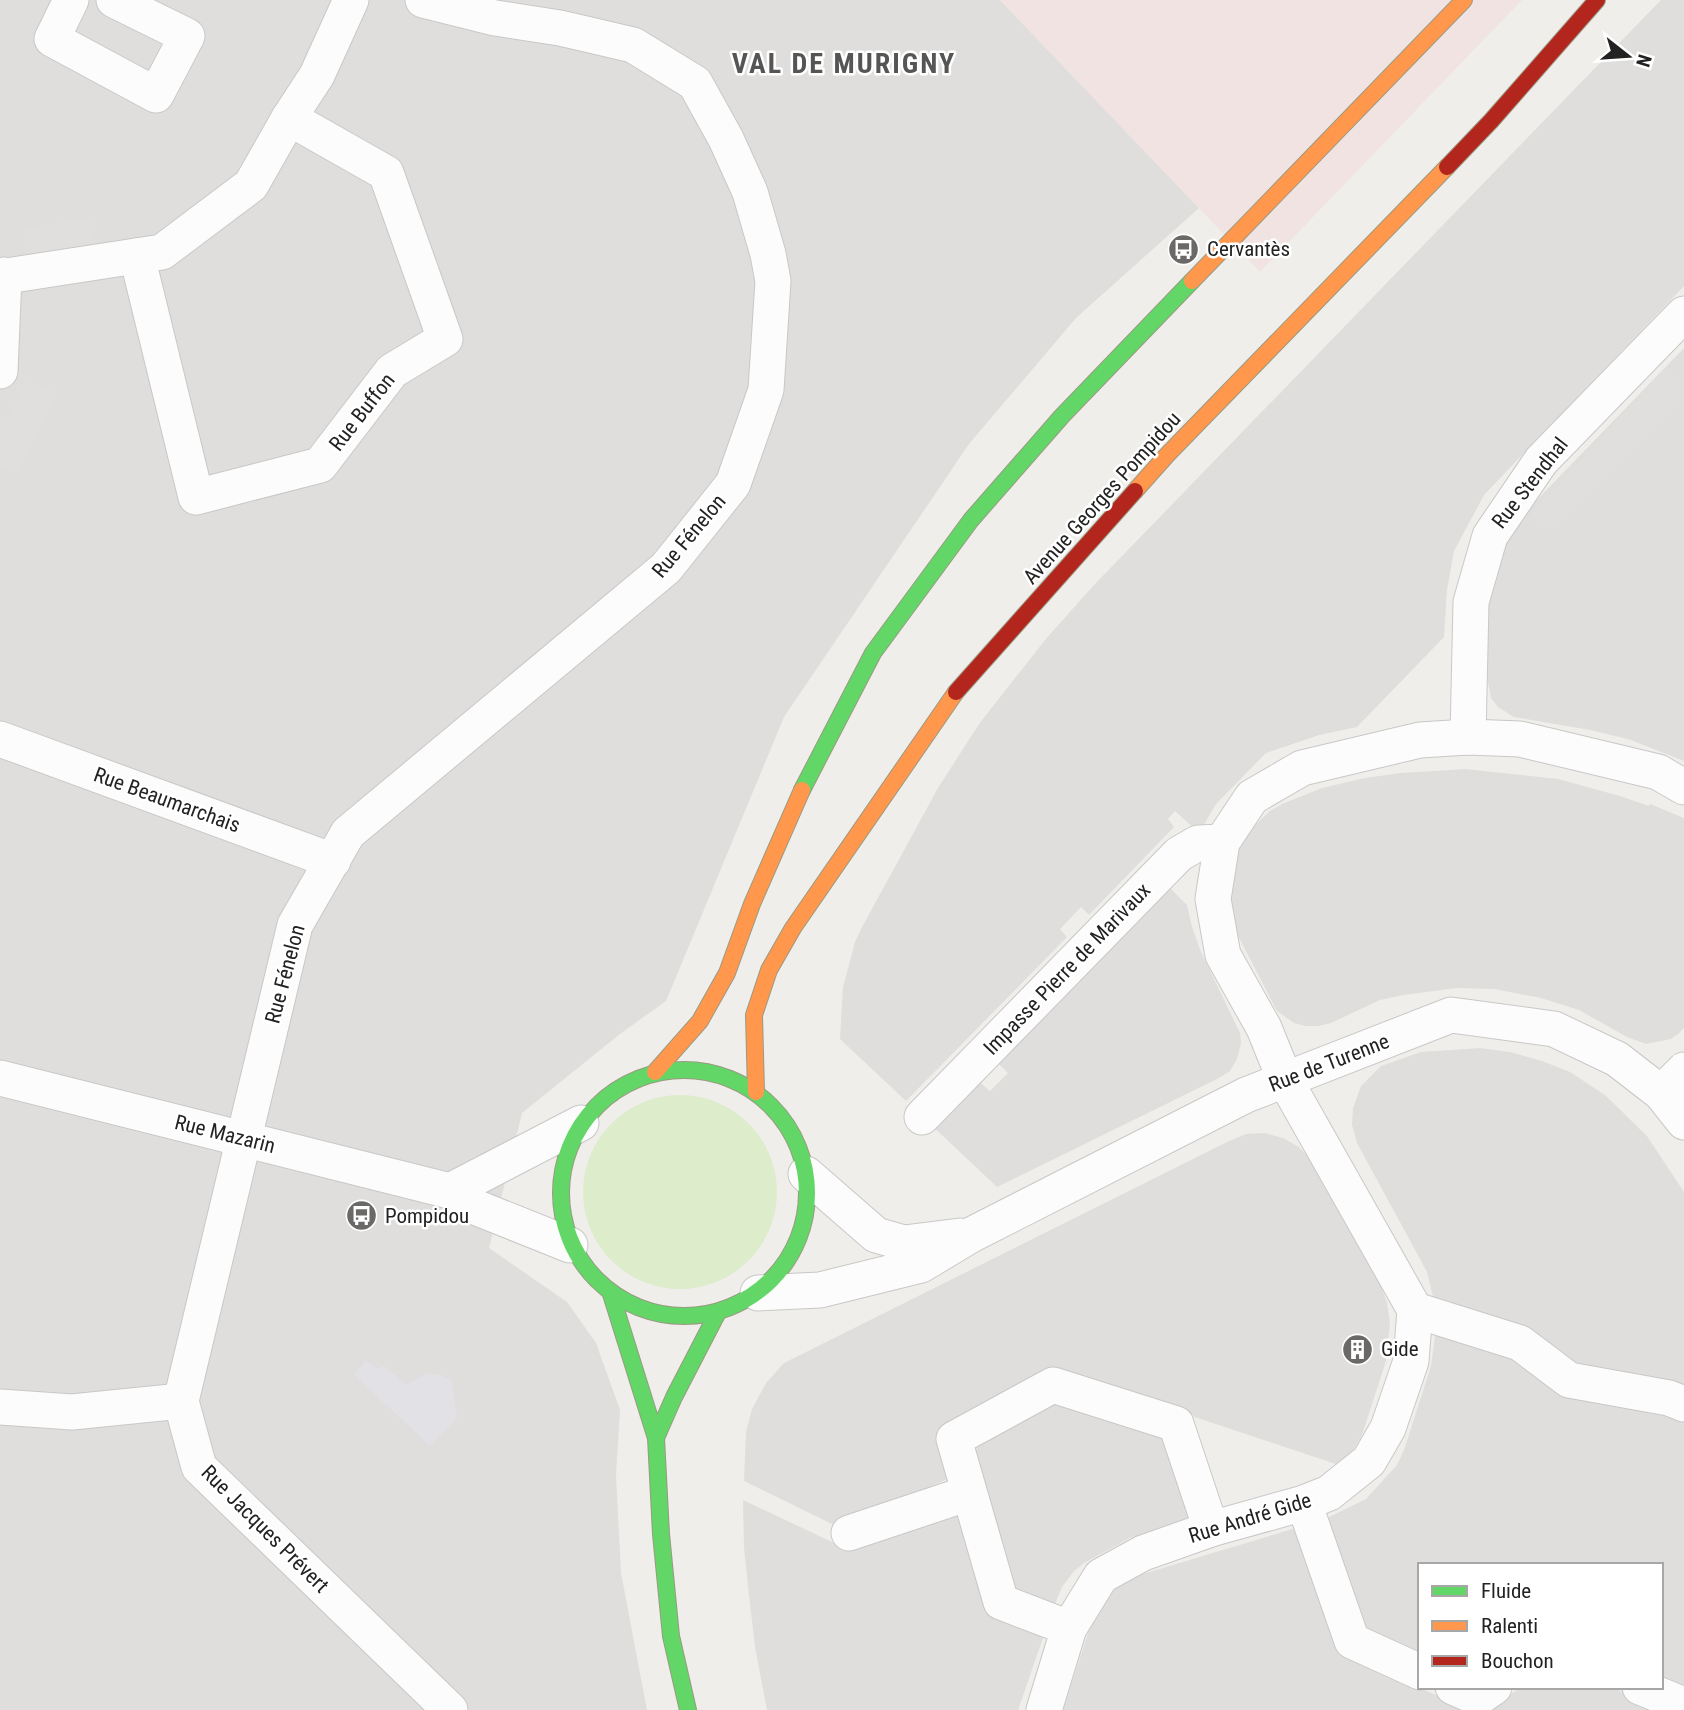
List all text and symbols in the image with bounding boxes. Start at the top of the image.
north arrow [1593,21,1663,91]
district label: VAL DE MURIGNY [732,47,956,80]
text: N [1631,52,1656,70]
bus stop icon: Cervantès [1167,232,1201,266]
place label: Cervantès [1207,237,1290,261]
street label: Rue Buffon [324,369,400,455]
street label: Avenue Georges Pompidou [1018,407,1186,589]
street label: Rue Stendhal [1487,433,1573,533]
street label: Rue Fénelon [647,490,731,582]
street label: Rue Beaumarchais [91,762,243,838]
street label: Impasse Pierre de Marivaux [979,878,1155,1060]
street label: Rue Fénelon [260,922,310,1026]
street label: Rue de Turenne [1265,1029,1393,1097]
street label: Rue Mazarin [172,1110,278,1158]
bus stop icon: Pompidou [345,1199,379,1233]
place label: Pompidou [385,1204,469,1228]
building icon: Gide [1341,1332,1375,1366]
place label: Gide [1381,1337,1419,1361]
street label: Rue Jacques Prévert [196,1460,334,1598]
street label: Rue André Gide [1186,1488,1314,1548]
legend [1418,1563,1663,1689]
text: Fluide [1481,1579,1531,1603]
text: Ralenti [1481,1614,1538,1638]
text: Bouchon [1481,1649,1554,1673]

